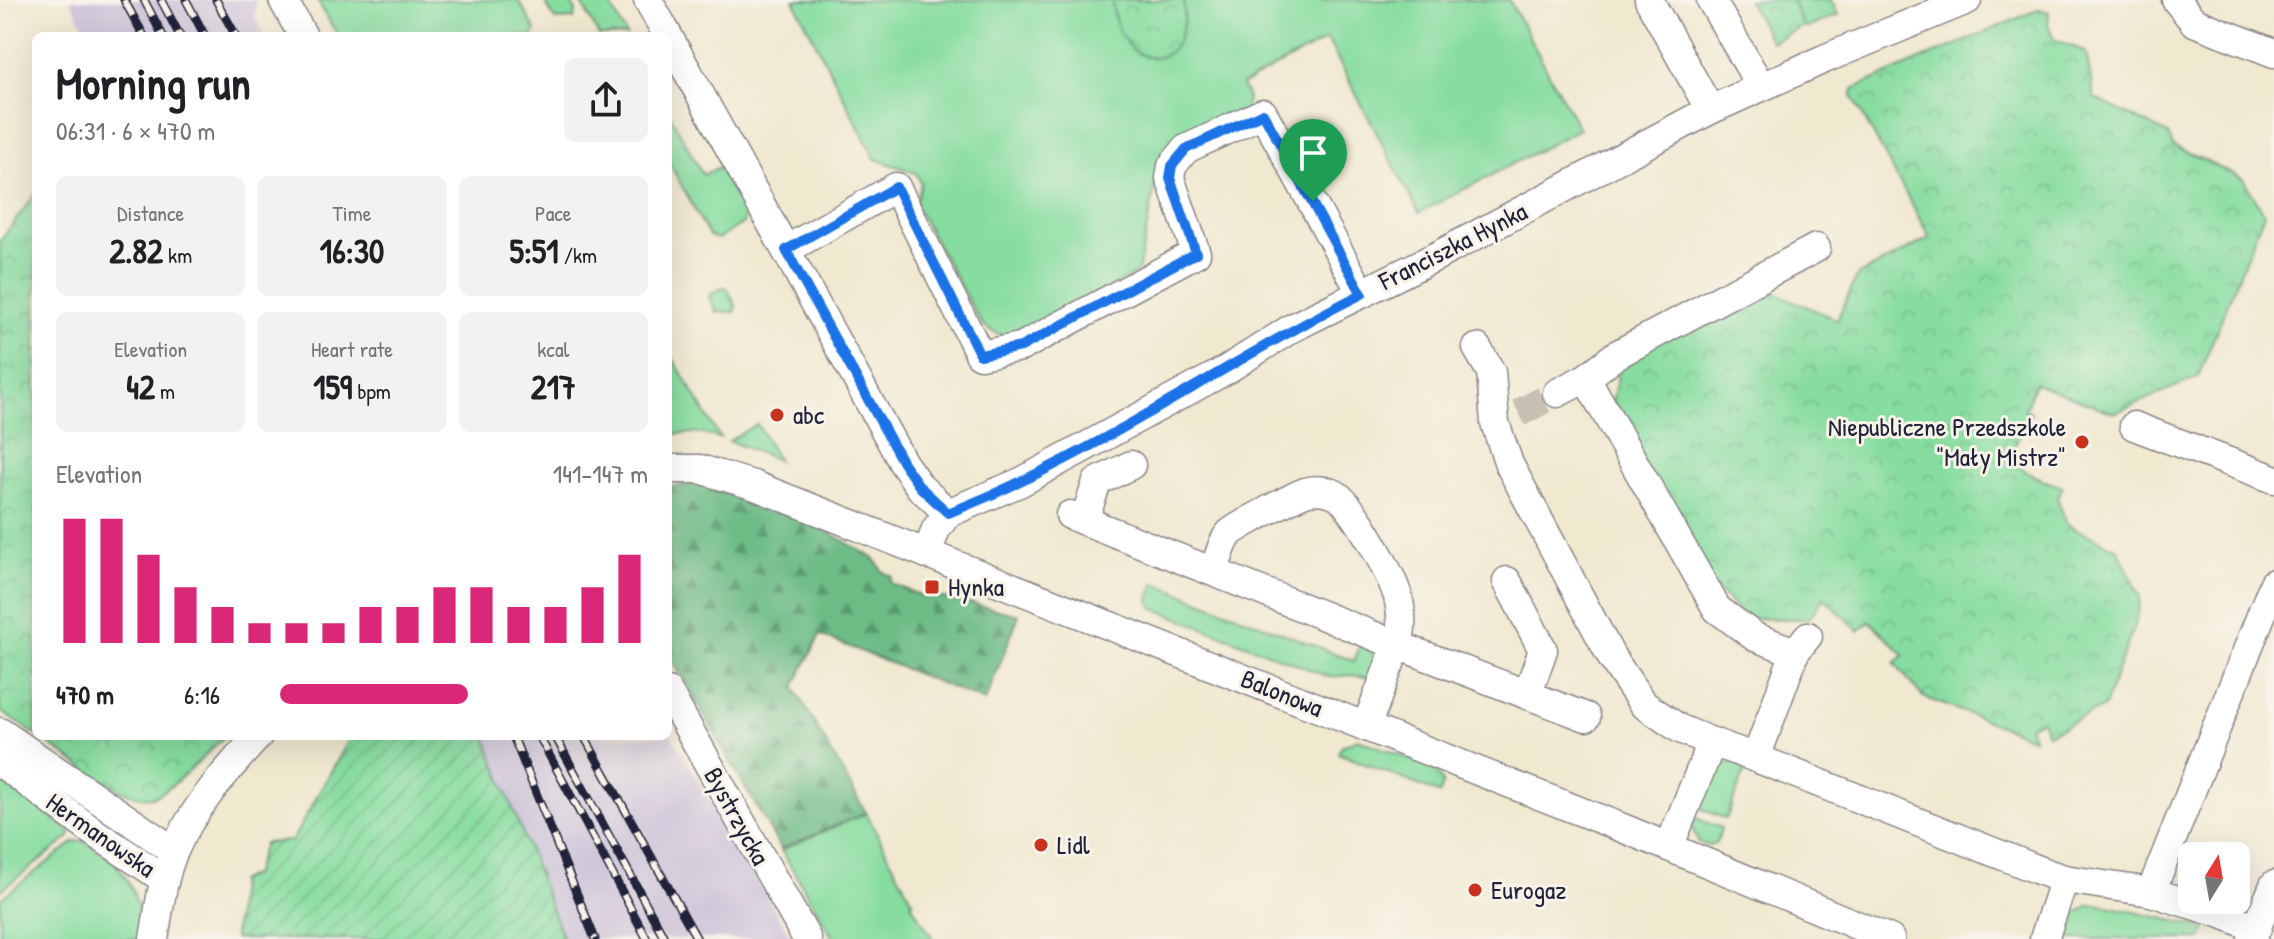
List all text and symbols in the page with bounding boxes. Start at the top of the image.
text: Morning run [56,53,251,113]
button: share [564,58,648,142]
text: 06:31 · 6 × 470 m [56,113,215,148]
pin [1279,119,1347,201]
icon: arrive [1291,131,1335,175]
street label: Franciszka Hynka [1372,193,1533,298]
text: Distance [117,198,184,228]
text: Time [333,198,371,228]
text: Pace [535,198,572,228]
text: 2.82 [109,228,163,274]
text: 16:30 [320,228,384,274]
text: 5:51 [510,228,559,274]
text: km [163,240,192,270]
text: /km [559,240,597,270]
text: Elevation [114,334,187,364]
text: Heart rate [311,334,393,364]
text: kcal [537,334,569,364]
text: 42 [126,364,155,410]
text: 159 [313,364,352,410]
text: 217 [531,364,576,410]
text: m [155,376,175,406]
text: bpm [352,376,391,406]
place label: abc [793,397,824,432]
marker: abc [768,406,786,424]
place label: Niepubliczne Przedszkole "Mały Mistrz" [1828,409,2066,474]
marker: Niepubliczne Przedszkole "Mały Mistrz" [2073,433,2091,451]
text: Elevation [56,456,142,491]
text: 141–147 m [553,456,648,491]
place label: Hynka [948,569,1004,604]
marker: Hynka [923,578,941,596]
street label: Balonowa [1236,660,1328,725]
text: 470 m [56,677,114,712]
text: 6:16 [184,677,220,712]
street label: Bystrzycka [696,761,779,871]
street label: Hermanowska [40,784,163,885]
place label: Lidl [1057,827,1090,862]
marker: Lidl [1032,836,1050,854]
north arrow [2178,842,2250,914]
map controls [2178,842,2250,914]
place label: Eurogaz [1491,872,1566,907]
marker: Eurogaz [1466,881,1484,899]

